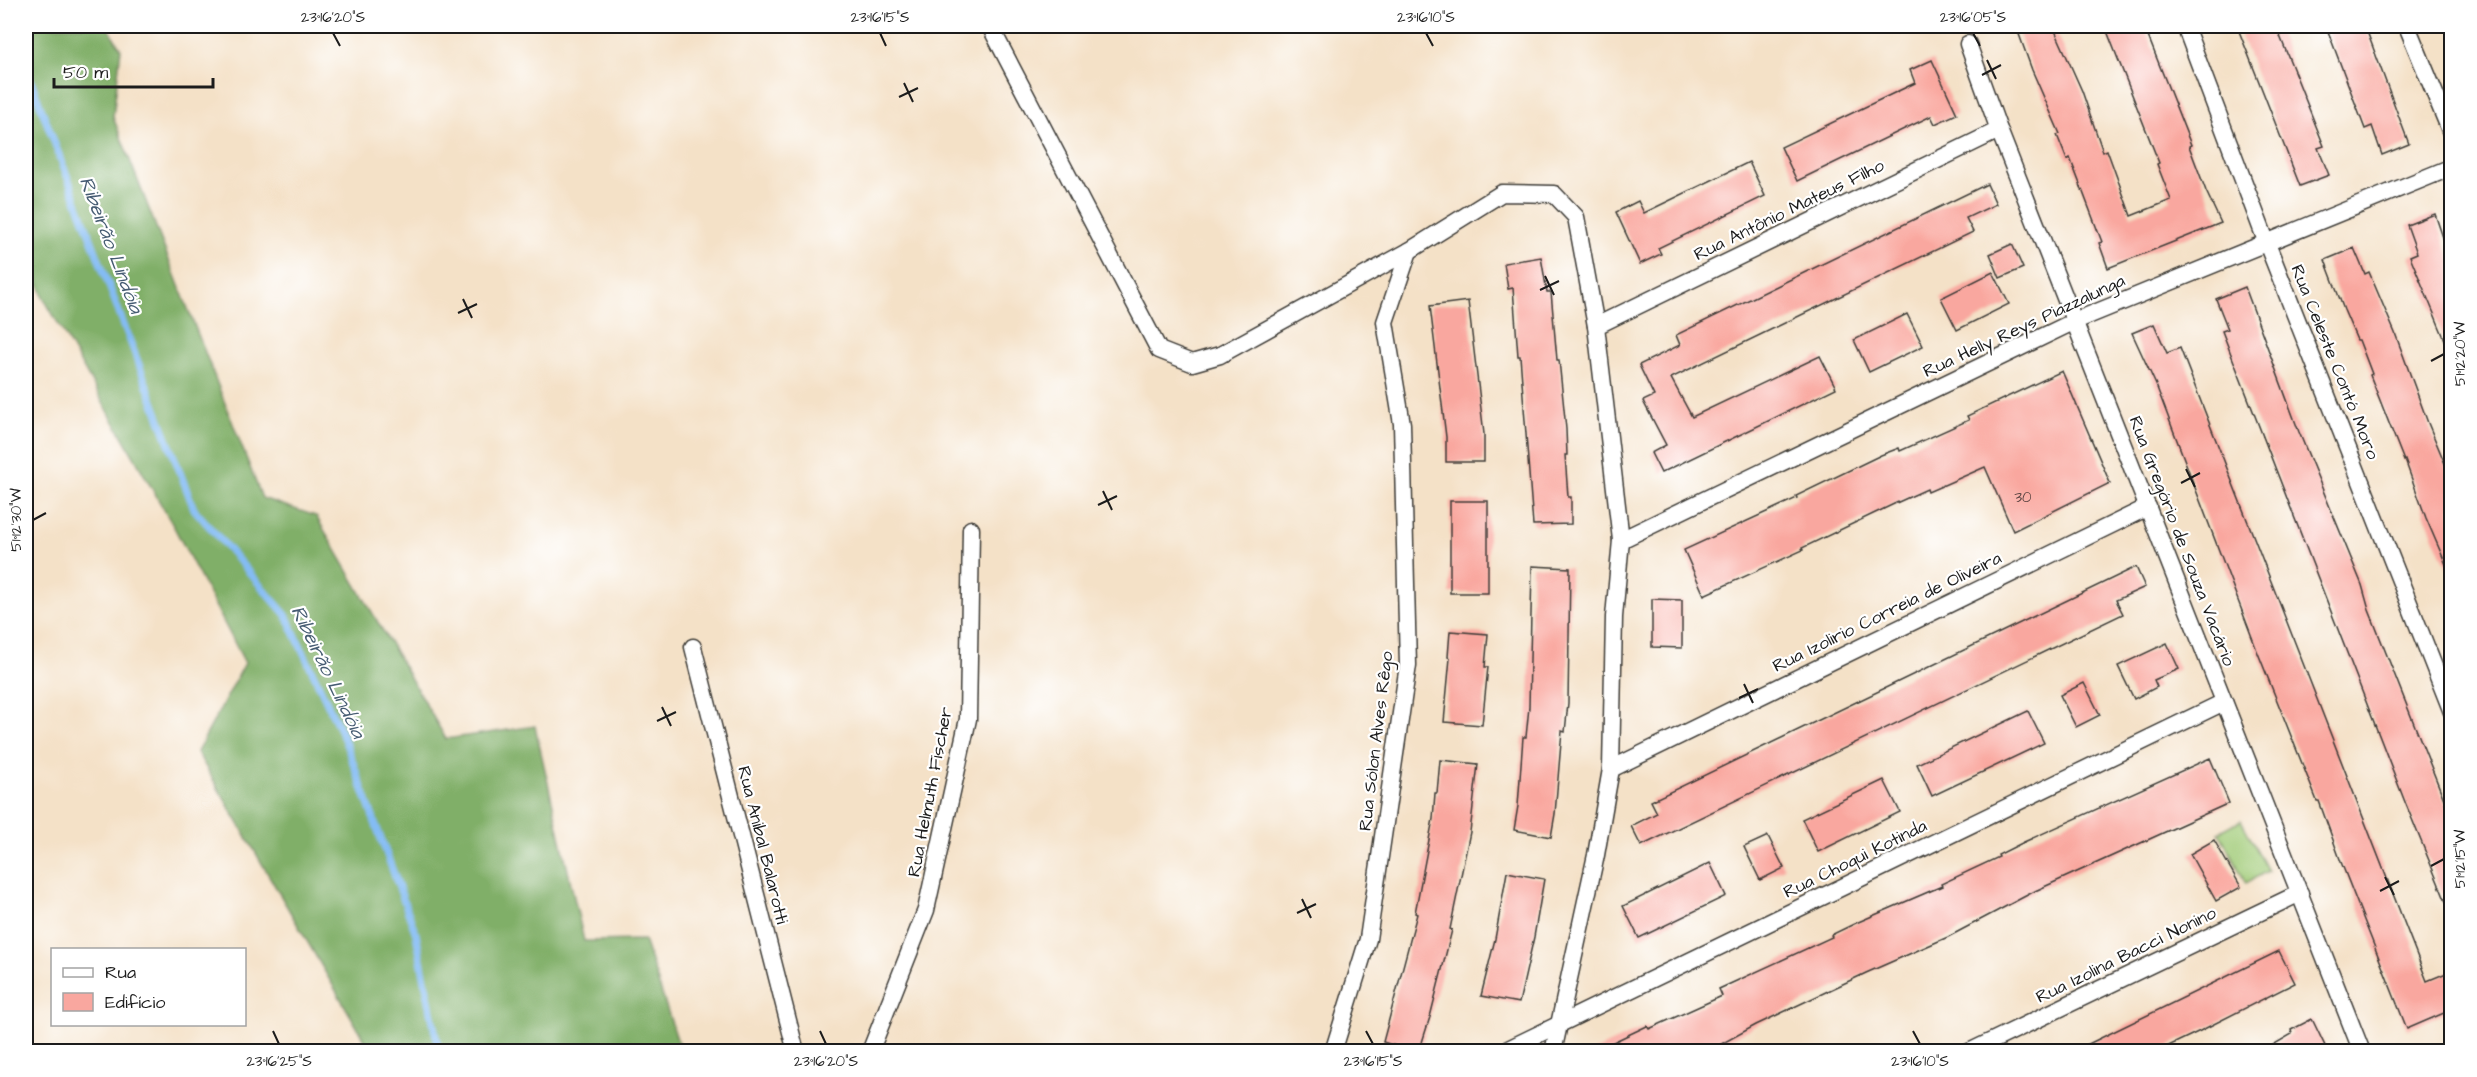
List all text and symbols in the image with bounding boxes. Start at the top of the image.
text: 23°16'20"S [301,7,366,28]
text: 23°16'15"S [851,7,910,28]
text: 23°16'10"S [1397,7,1455,28]
text: 23°16'05"S [1940,7,2007,28]
scale bar [54,51,213,89]
text: 50 m [63,60,108,85]
street label: Rua Antônio Mateus Filho [1690,153,1888,267]
water label: Ribeirão Lindóia [72,173,150,318]
street label: Rua Celeste Contó Moro [2284,261,2386,463]
street label: Rua Helly Reys Piazzalunga [1919,268,2129,385]
text: 51°12'20"W [2450,322,2471,386]
street label: Rua Gregório de Souza Vacário [2122,412,2241,670]
house number: 30 [2014,487,2032,508]
text: 51°12'30"W [6,488,27,552]
street label: Rua Izolirio Correia de Oliveira [1768,546,2006,678]
water label: Ribeirão Lindóia [284,601,373,744]
street label: Rua Sólon Alves Rêgo [1353,650,1400,832]
street label: Rua Helmuth Fischer [901,705,959,879]
street label: Rua Anibal Balarotti [731,763,795,927]
street label: Rua Choqui Kotinda [1779,813,1931,905]
text: 51°12'15"W [2450,830,2471,888]
street label: Rua Izolina Bacci Nonino [2032,900,2220,1010]
legend [51,948,246,1026]
text: Rua [105,960,136,985]
text: Edifício [105,990,165,1015]
text: 23°16'25"S [246,1051,312,1072]
text: 23°16'20"S [794,1051,859,1072]
text: 23°16'15"S [1344,1051,1403,1072]
text: 23°16'10"S [1891,1051,1949,1072]

